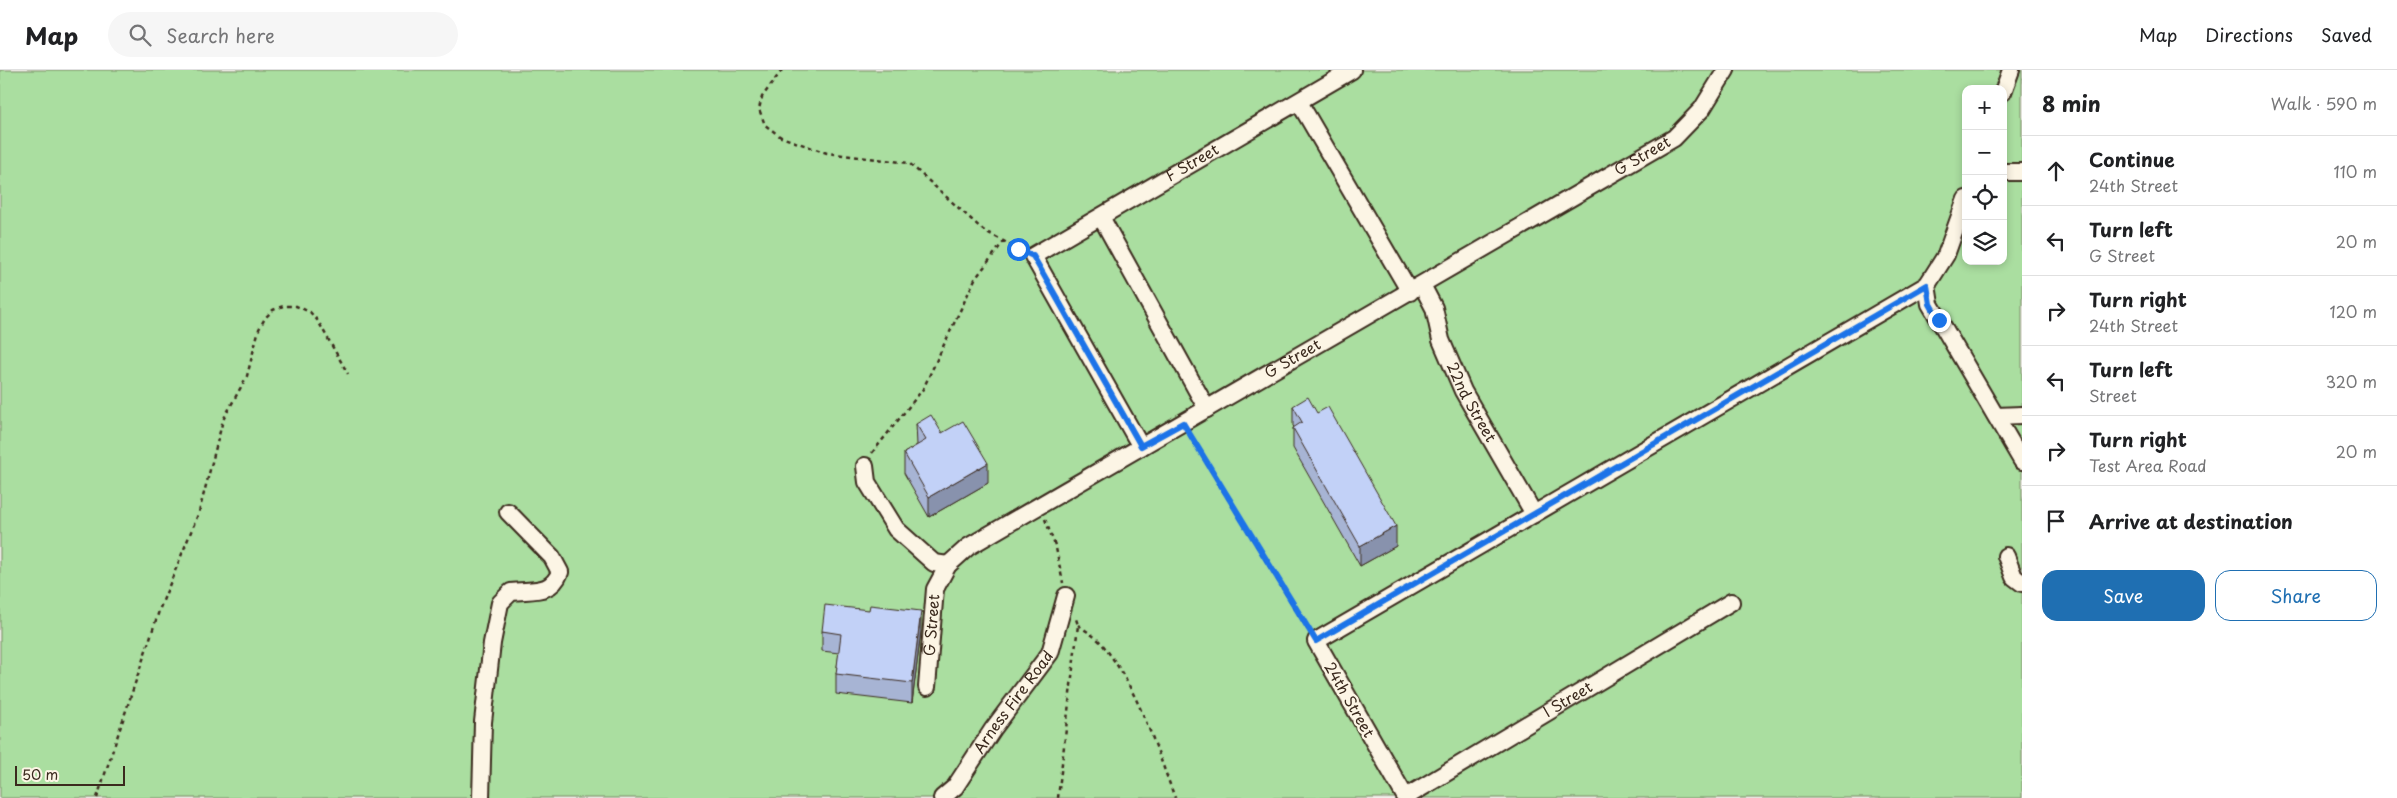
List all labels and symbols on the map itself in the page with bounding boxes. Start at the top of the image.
street label: G Street [1609,130,1674,180]
street label: F Street [1161,137,1223,186]
route start [1007,238,1030,261]
route end [1928,309,1951,332]
street label: G Street [1260,332,1325,383]
street label: 22nd Street [1442,358,1503,446]
street label: G Street [917,593,945,657]
street label: Arness Fire Road [967,645,1058,758]
street label: 24th Street [1319,657,1381,741]
street label: I Street [1538,675,1596,722]
scale bar [15,763,125,786]

